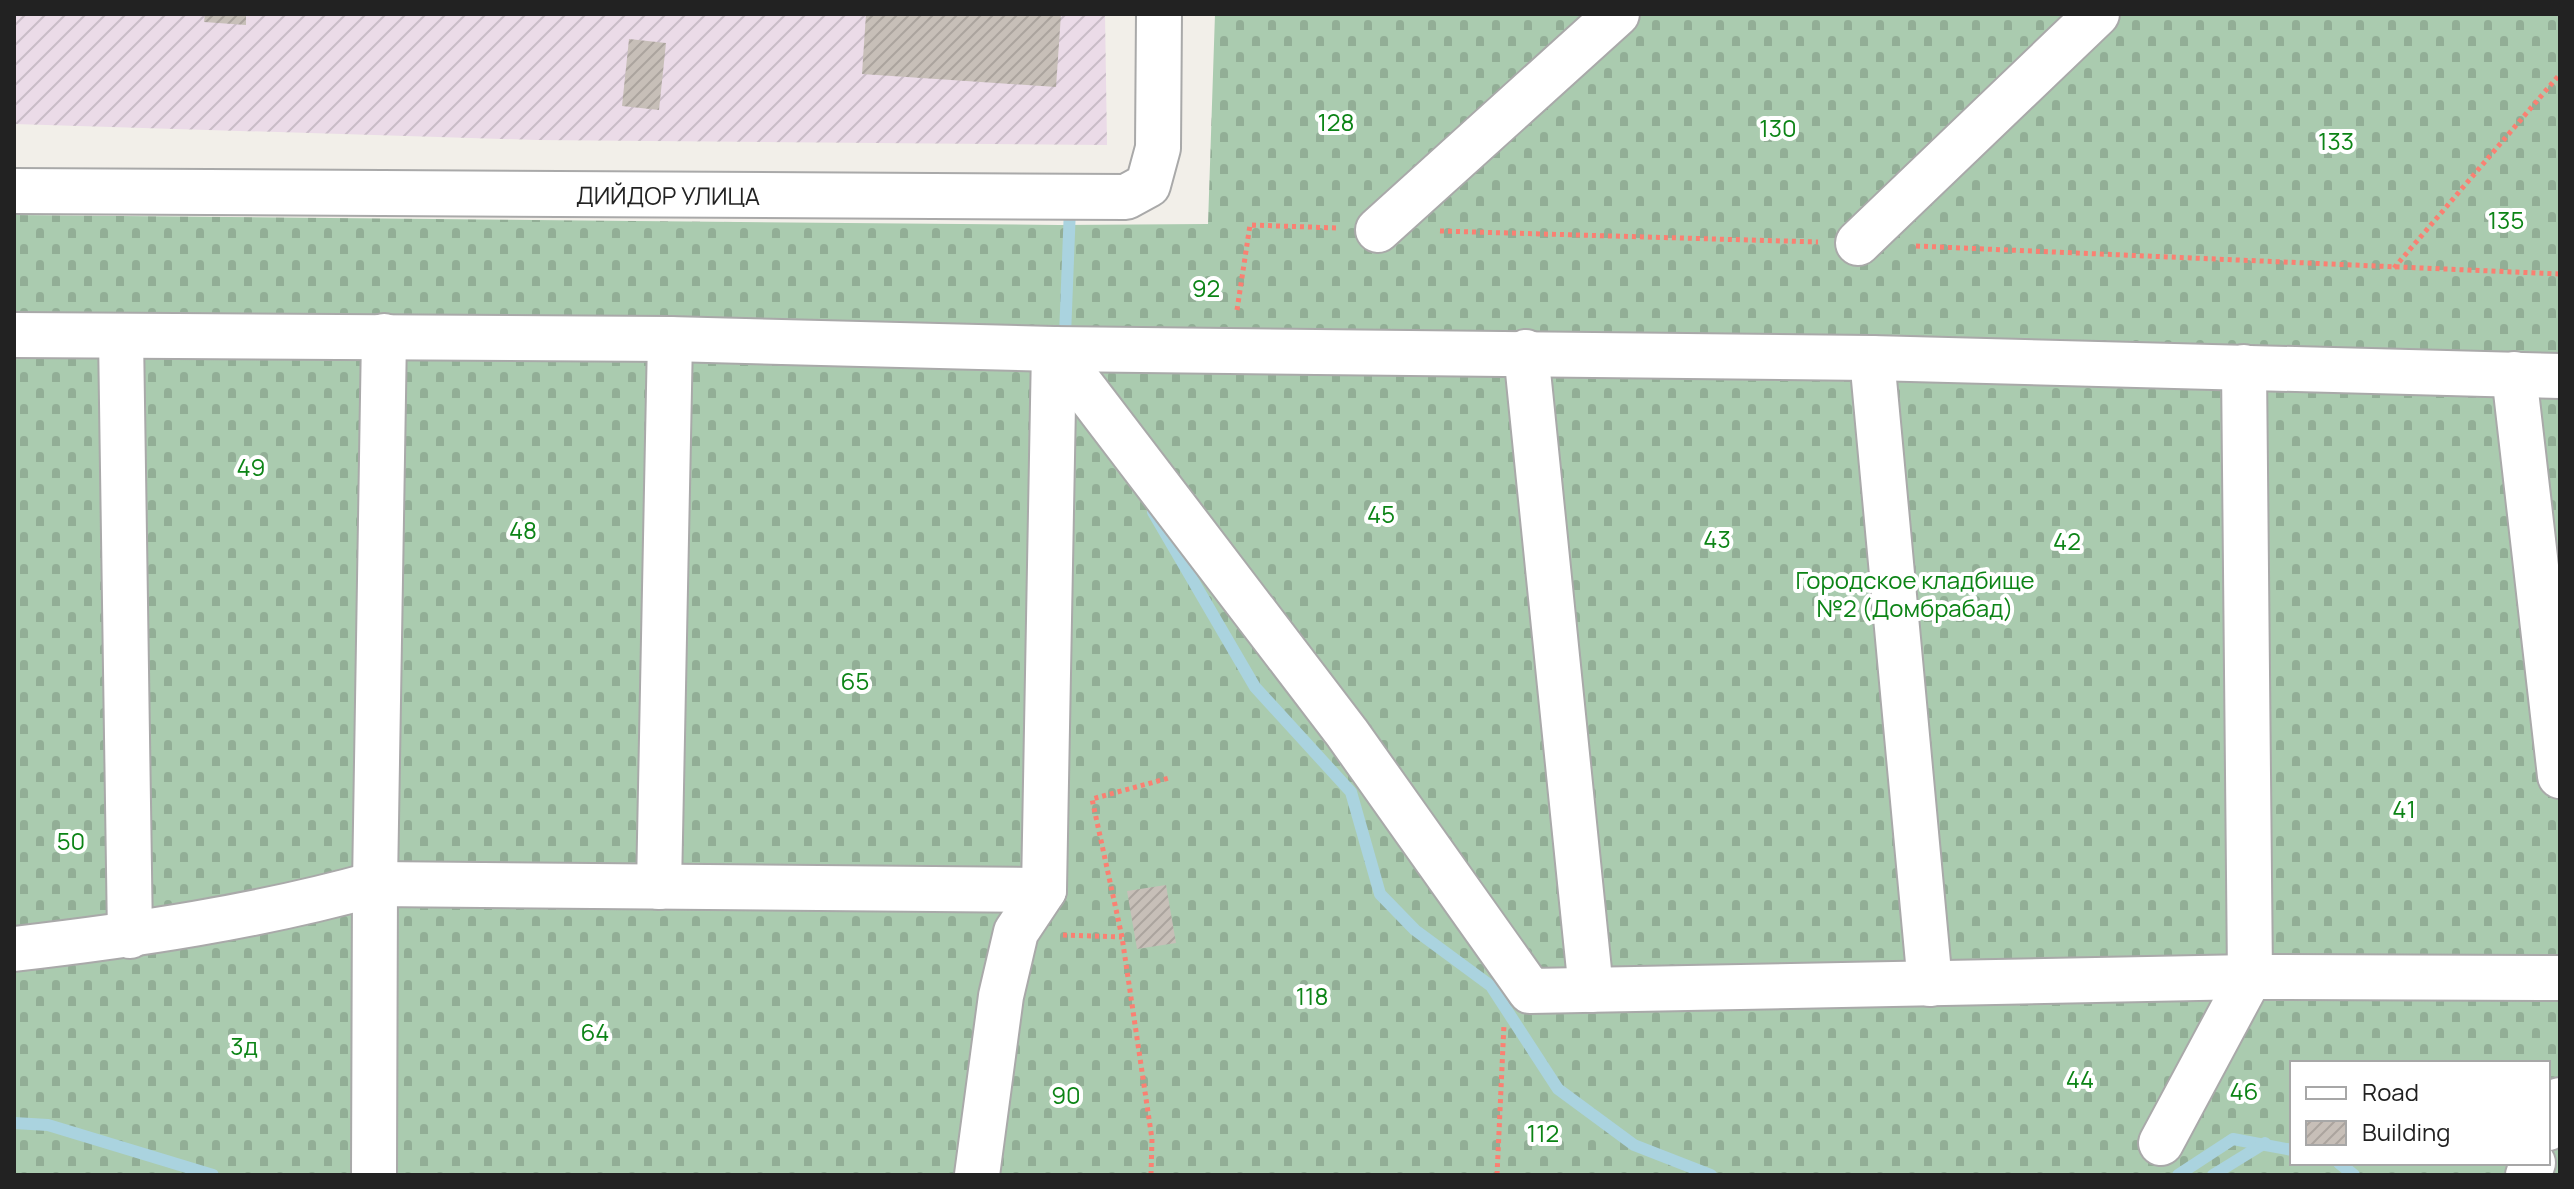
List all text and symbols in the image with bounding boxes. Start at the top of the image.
park label: 128 [1318,105,1354,138]
park label: 130 [1759,111,1797,144]
park label: 133 [2318,124,2354,157]
street label: ДИЙДОР УЛИЦА [576,178,760,212]
park label: 135 [2488,203,2524,236]
park label: 92 [1192,271,1220,304]
park label: 49 [237,450,265,483]
park label: 45 [1367,497,1395,530]
park label: 48 [509,513,537,546]
park label: 43 [1703,522,1731,555]
park label: 42 [2053,524,2081,557]
park label: Городское кладбище №2 (Домбрабад) [1795,563,2035,624]
park label: 65 [841,664,869,697]
park label: 41 [2392,792,2416,825]
park label: 50 [57,824,85,857]
park label: 118 [1296,979,1328,1012]
park label: 64 [580,1015,610,1048]
park label: 3д [230,1029,258,1062]
legend [2290,1061,2550,1165]
park label: 44 [2066,1062,2094,1095]
park label: 46 [2229,1074,2259,1107]
text: Road [2362,1075,2419,1108]
park label: 90 [1051,1078,1081,1111]
text: Building [2362,1115,2450,1148]
park label: 112 [1527,1116,1559,1149]

